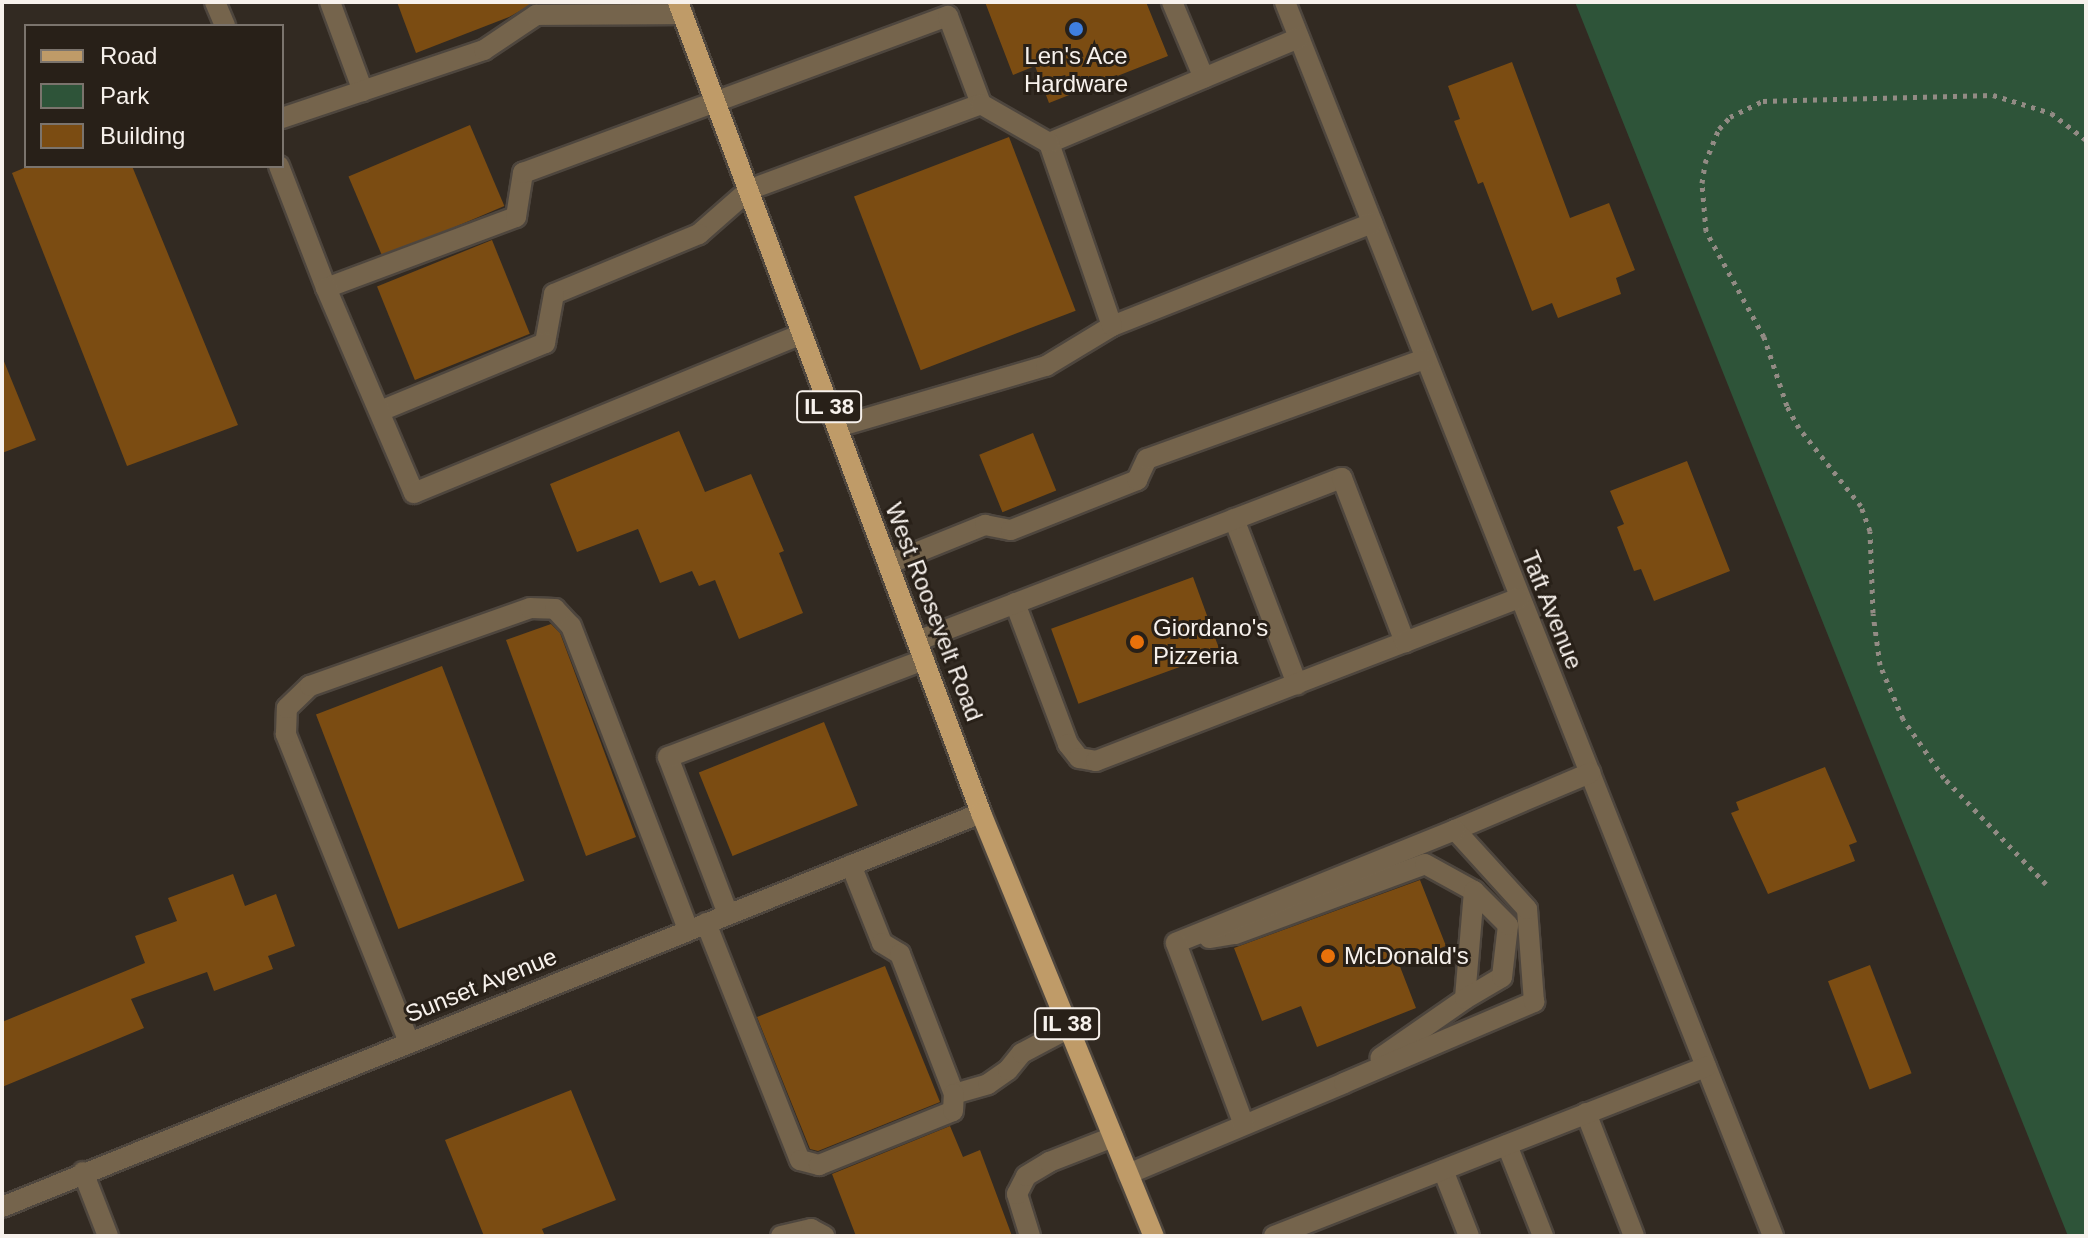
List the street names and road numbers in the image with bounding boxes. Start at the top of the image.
road number: IL 38 [795,389,863,425]
street label: West Roosevelt Road [879,499,989,725]
street label: Taft Avenue [1515,546,1589,674]
street label: Sunset Avenue [400,941,562,1029]
road number: IL 38 [1033,1006,1101,1042]

